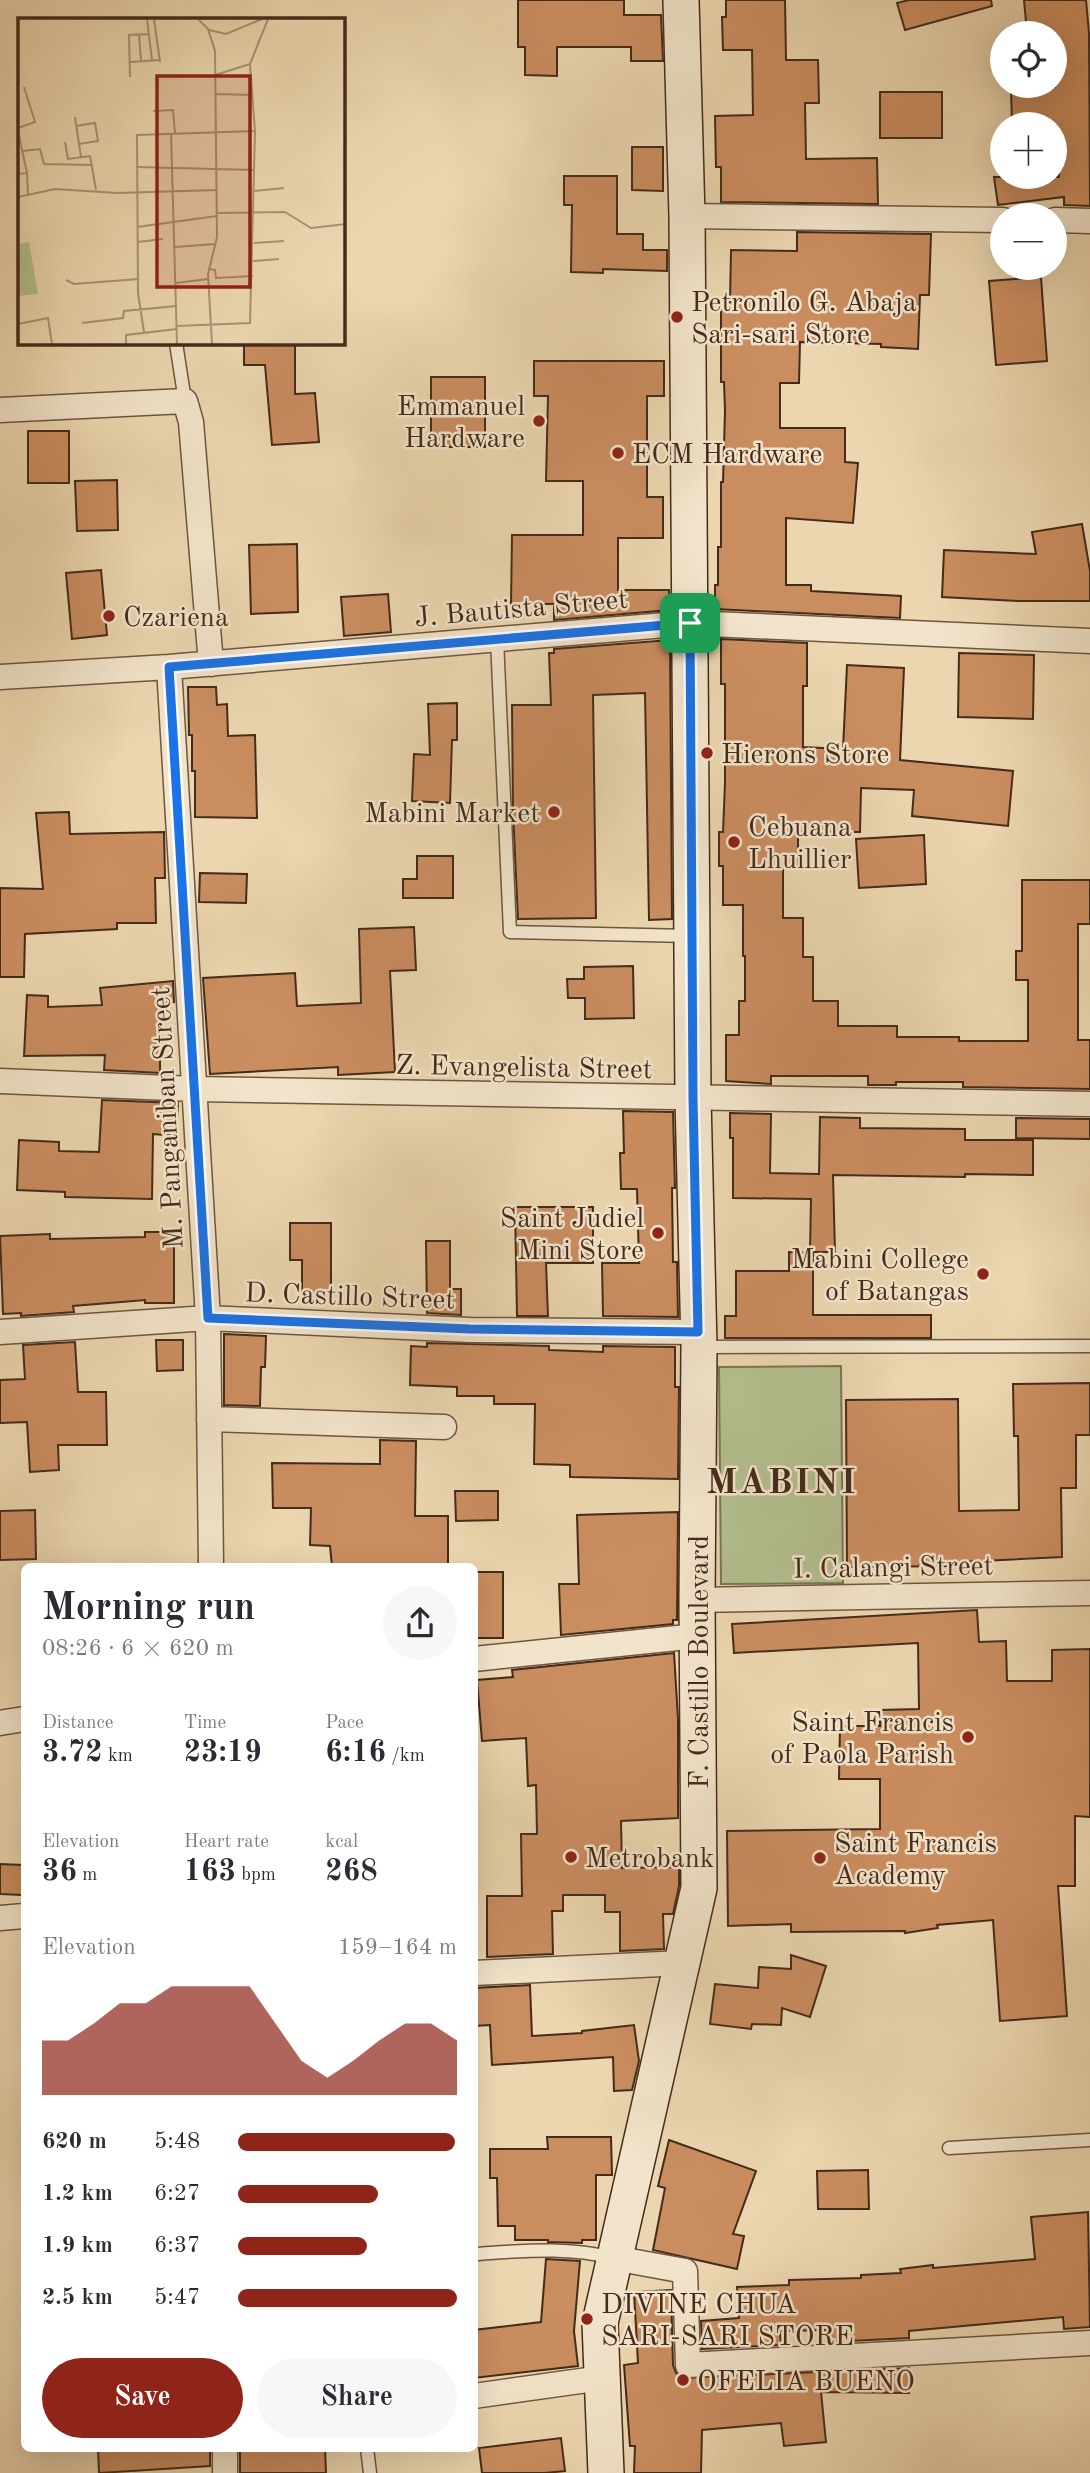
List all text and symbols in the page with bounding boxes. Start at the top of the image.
inset map [18,18,345,345]
map controls [990,21,1067,280]
button: locate [990,21,1067,98]
button: + [990,112,1067,189]
button: − [990,203,1067,280]
place label: Petronilo G. Abaja Sari-sari Store [691,290,917,350]
marker: Petronilo G. Abaja Sari-sari Store [669,309,685,325]
place label: Emmanuel Hardware [397,394,525,454]
marker: Emmanuel Hardware [531,413,547,429]
place label: ECM Hardware [632,442,822,470]
marker: ECM Hardware [610,445,626,461]
street label: J. Bautista Street [413,587,629,633]
pin [660,593,720,653]
icon: arrive [671,604,709,642]
place label: Czariena [123,605,229,633]
marker: Czariena [101,608,117,624]
place label: Hierons Store [721,742,889,770]
marker: Hierons Store [699,745,715,761]
place label: Mabini Market [364,801,540,829]
marker: Mabini Market [546,804,562,820]
place label: Cebuana Lhuillier [748,815,852,875]
marker: Cebuana Lhuillier [726,834,742,850]
street label: M. Panganiban Street [148,986,190,1250]
street label: Z. Evangelista Street [395,1053,653,1085]
place label: Saint Judiel Mini Store [500,1206,644,1266]
marker: Saint Judiel Mini Store [650,1225,666,1241]
place label: Mabini College of Batangas [791,1247,969,1307]
marker: Mabini College of Batangas [975,1266,991,1282]
street label: D. Castillo Street [244,1280,456,1316]
district label: MABINI [706,1466,858,1501]
street label: F. Castillo Boulevard [687,1535,715,1789]
street label: I. Calangi Street [793,1553,994,1585]
button: share [383,1586,457,1660]
text: Morning run [42,1590,255,1628]
text: 08:26 · 6 × 620 m [42,1637,234,1660]
place label: Saint Francis of Paola Parish [770,1710,954,1770]
text: Distance [42,1714,114,1733]
text: Time [184,1714,226,1733]
text: Pace [325,1714,364,1733]
marker: Saint Francis of Paola Parish [960,1729,976,1745]
text: 3.72 [42,1738,103,1768]
text: 23:19 [184,1738,262,1768]
text: 6:16 [325,1738,386,1768]
text: km [103,1747,133,1766]
text: /km [386,1747,425,1766]
place label: Saint Francis Academy [834,1831,997,1891]
text: Elevation [42,1833,119,1852]
text: Heart rate [184,1833,269,1852]
text: kcal [325,1833,358,1852]
place label: Metrobank [585,1846,714,1874]
marker: Metrobank [563,1849,579,1865]
marker: Saint Francis Academy [812,1850,828,1866]
text: 36 [42,1857,77,1887]
text: 163 [184,1857,236,1887]
text: 268 [325,1857,378,1887]
text: m [77,1866,97,1885]
text: bpm [236,1866,276,1885]
text: Elevation [42,1936,136,1959]
text: 159–164 m [338,1936,457,1959]
text: 620 m [42,2130,107,2153]
text: 5:48 [154,2130,200,2153]
text: 1.2 km [42,2182,113,2205]
text: 6:27 [154,2182,200,2205]
text: 1.9 km [42,2234,113,2257]
text: 6:37 [154,2234,200,2257]
text: 2.5 km [42,2286,113,2309]
text: 5:47 [154,2286,200,2309]
place label: DIVINE CHUA SARI-SARI STORE [601,2292,854,2352]
marker: DIVINE CHUA SARI-SARI STORE [579,2311,595,2327]
button: Save [42,2358,243,2438]
button: Share [257,2358,457,2438]
place label: OFELIA BUENO [697,2369,915,2397]
marker: OFELIA BUENO [675,2372,691,2388]

